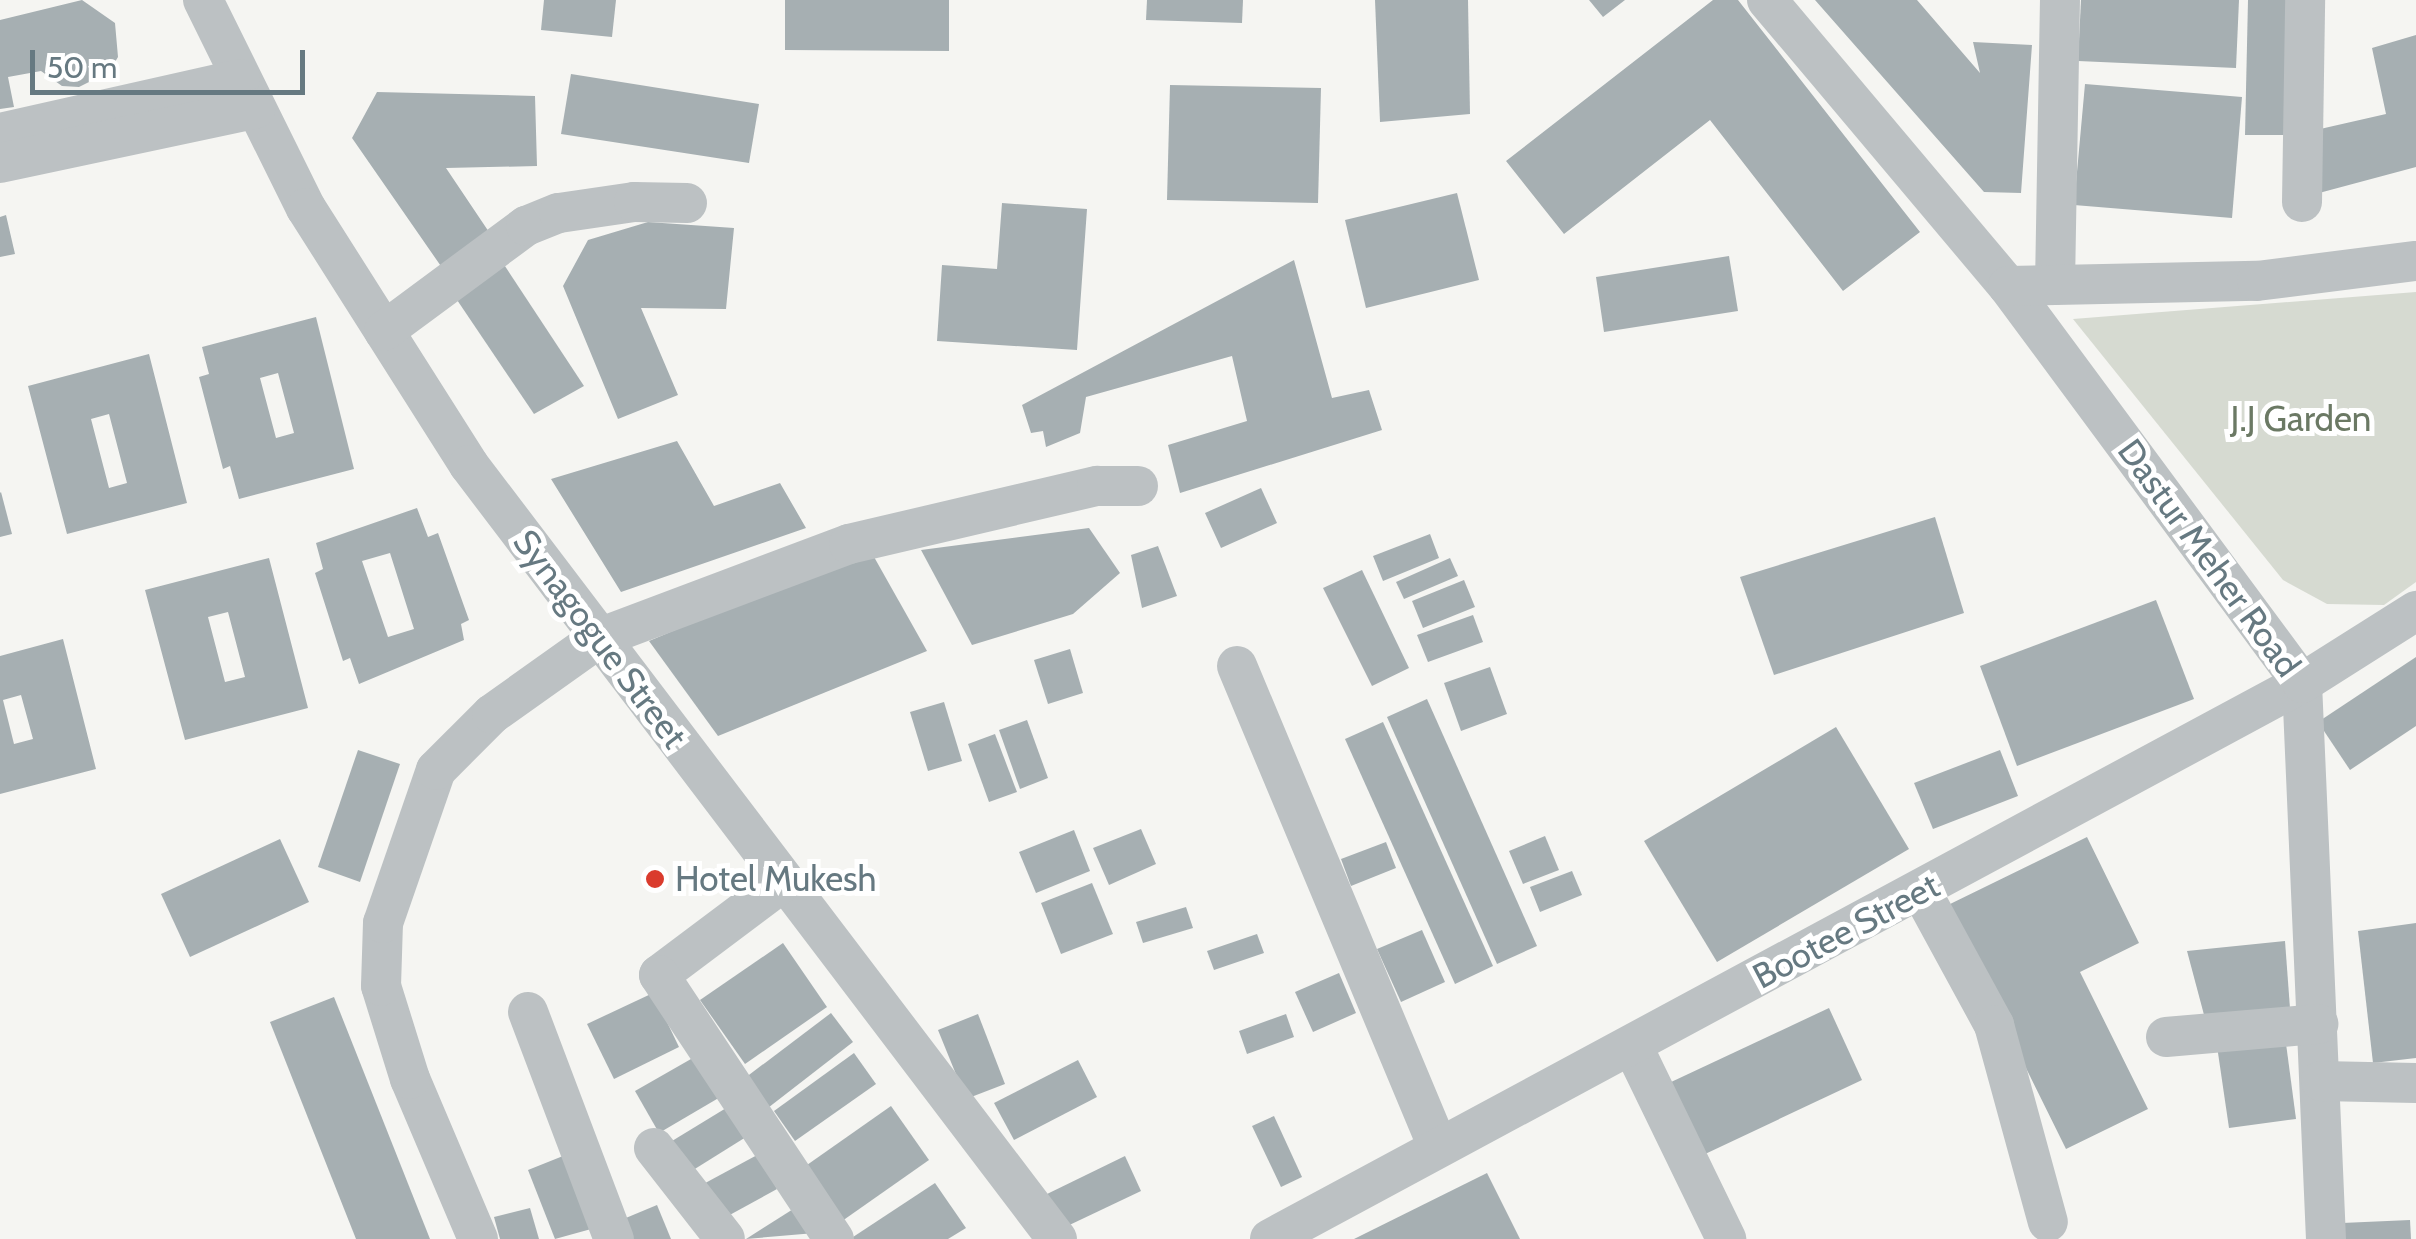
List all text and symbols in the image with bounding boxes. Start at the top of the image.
scale bar [35,30,310,92]
text: 50 m [47,49,117,86]
park label: J.J Garden [2231,398,2371,440]
street label: Dastur Meher Road [2109,431,2309,685]
street label: Synagogue Street [504,522,696,756]
place label: Hotel Mukesh [675,858,877,900]
street label: Bootee Street [1746,864,1946,998]
marker: Hotel Mukesh [644,868,666,890]

